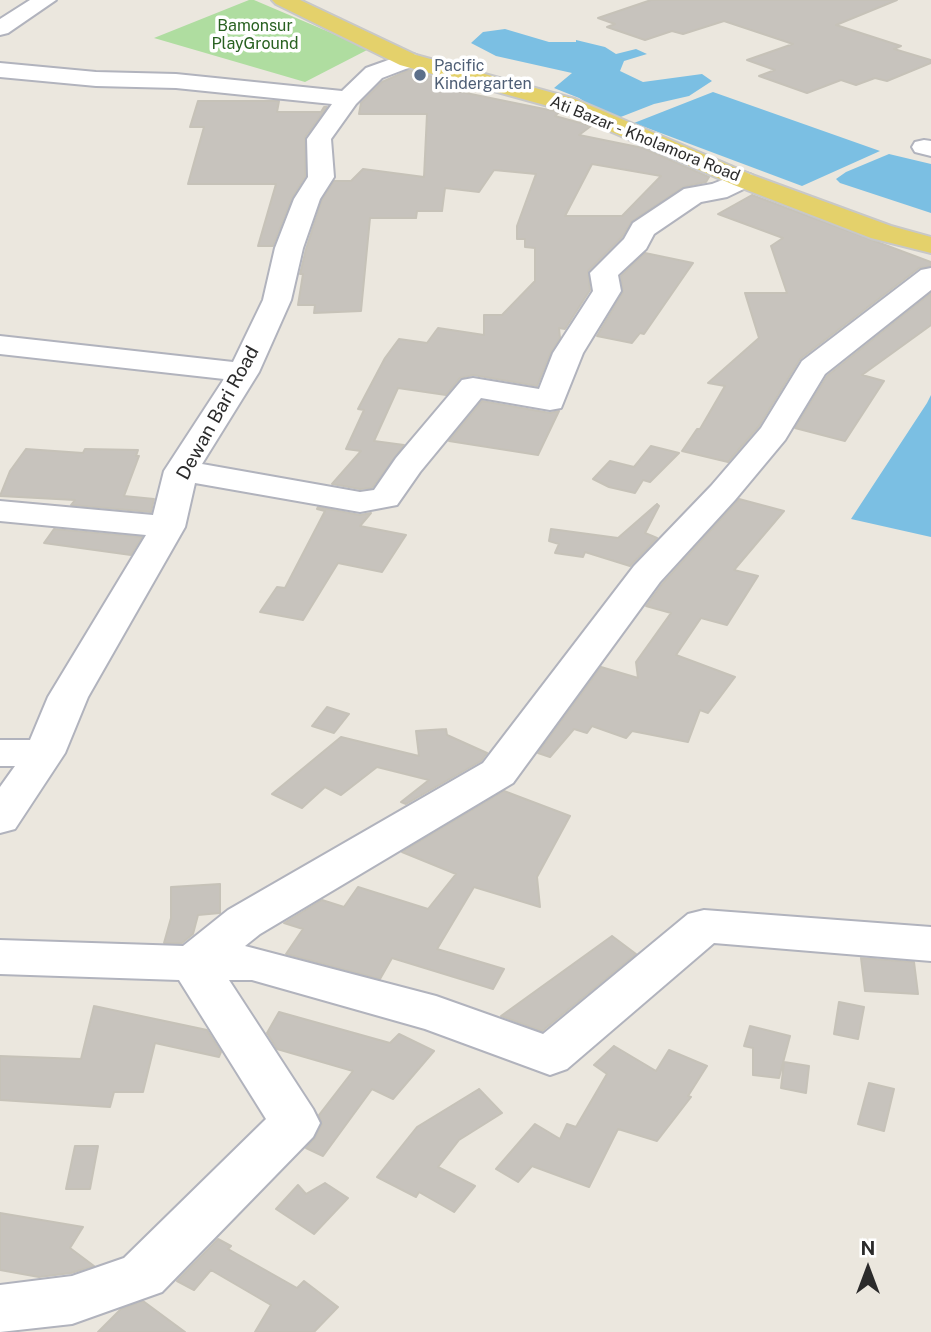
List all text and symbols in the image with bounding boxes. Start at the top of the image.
park label: Bamonsur PlayGround [211,16,299,54]
place label: Pacific Kindergarten [434,56,532,94]
marker: Pacific Kindergarten [412,67,428,83]
street label: Ati Bazar - Kholamora Road [547,92,743,186]
street label: Dewan Bari Road [172,342,264,484]
north arrow [833,1234,903,1304]
text: N [861,1237,875,1259]

